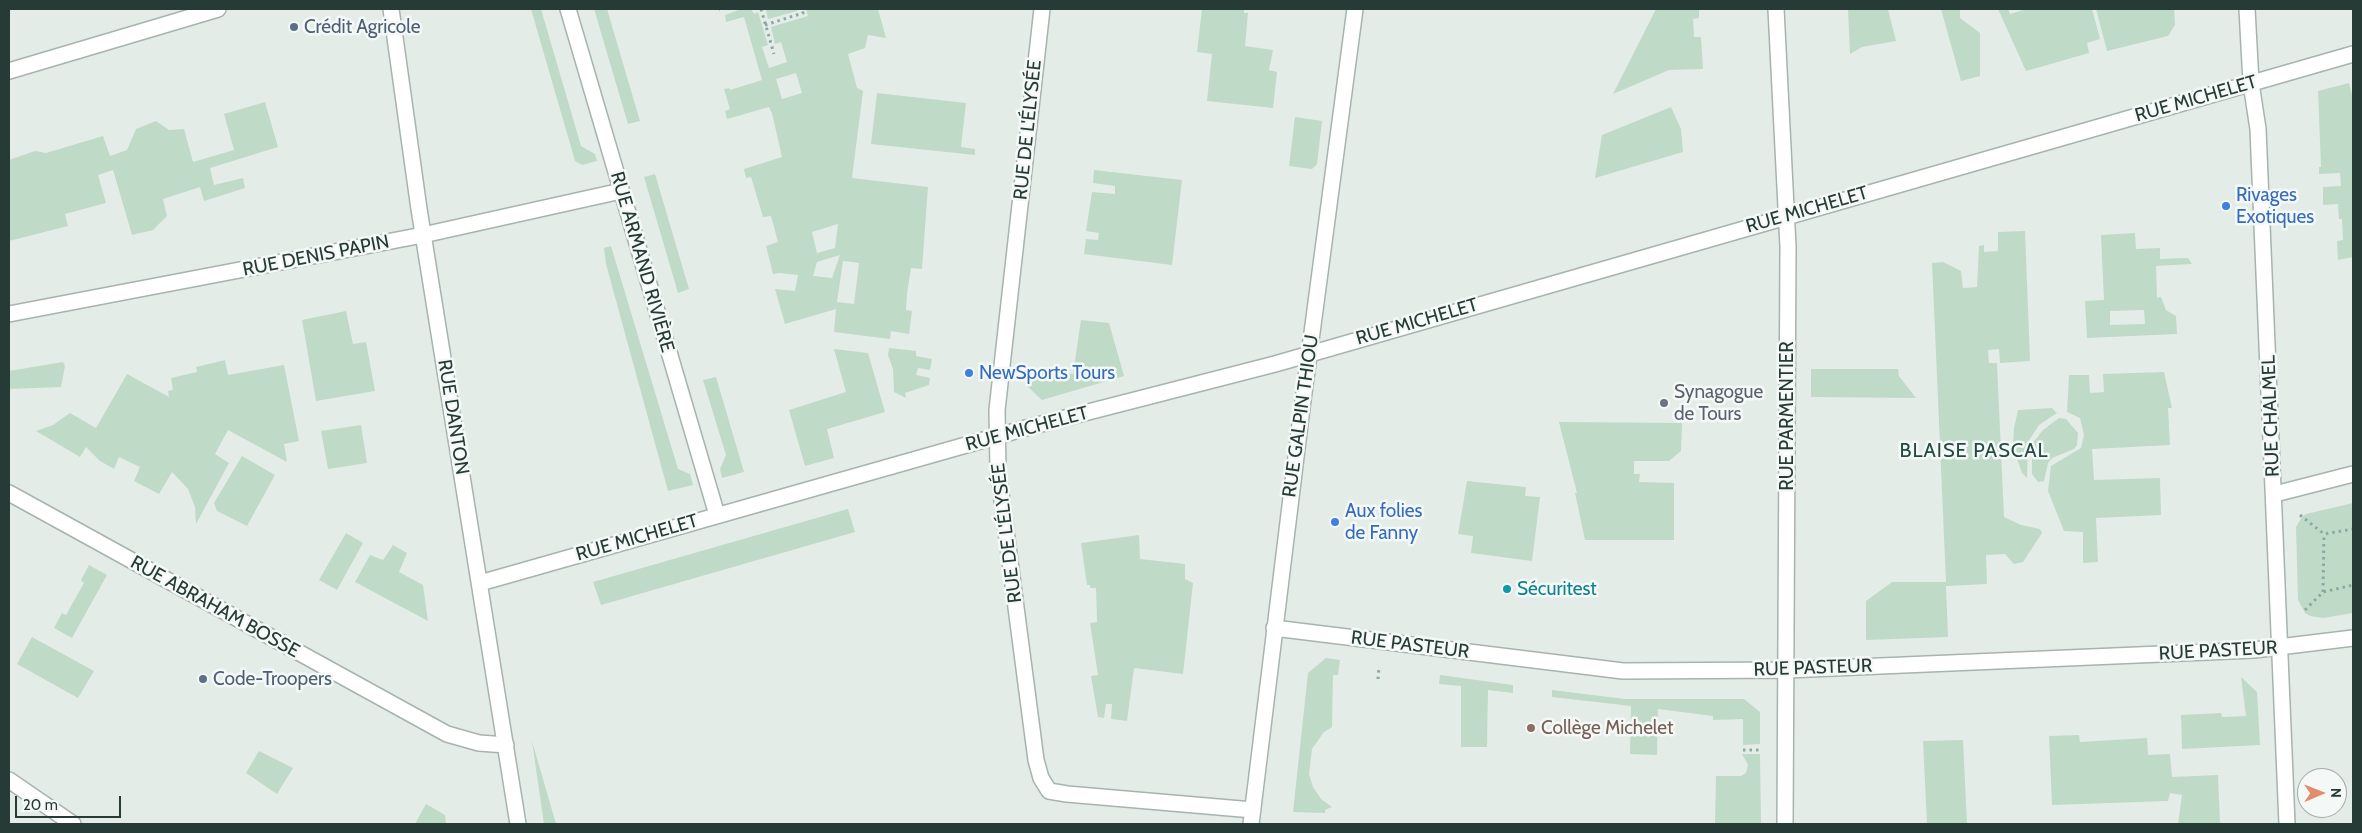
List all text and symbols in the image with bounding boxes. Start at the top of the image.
place label: Crédit Agricole [304,16,420,38]
marker: Crédit Agricole [288,21,300,33]
street label: RUE DE L'ÉLYSÉE [1009,59,1047,201]
street label: RUE MICHELET [2132,71,2260,127]
street label: RUE ARMAND RIVIÈRE [605,169,679,355]
street label: RUE MICHELET [1743,182,1871,238]
place label: Rivages Exotiques [2236,184,2314,228]
marker: Rivages Exotiques [2220,200,2232,212]
street label: RUE DENIS PAPIN [241,231,391,281]
street label: RUE MICHELET [1353,294,1481,350]
street label: RUE GALPIN THIOU [1278,333,1324,499]
street label: RUE PARMENTIER [1776,341,1798,491]
street label: RUE CHALMEL [2257,355,2285,477]
street label: RUE DANTON [433,358,473,476]
place label: NewSports Tours [979,362,1115,384]
marker: NewSports Tours [963,367,975,379]
place label: Synagogue de Tours [1674,381,1763,425]
marker: Synagogue de Tours [1658,397,1670,409]
street label: RUE MICHELET [963,402,1091,456]
district label: BLAISE PASCAL [1898,439,2050,463]
street label: RUE DE L'ÉLYSÉE [987,462,1027,604]
place label: Aux folies de Fanny [1345,500,1422,544]
street label: RUE MICHELET [573,510,701,566]
marker: Aux folies de Fanny [1329,516,1341,528]
street label: RUE ABRAHAM BOSSE [127,551,303,663]
place label: Sécuritest [1517,578,1597,600]
marker: Sécuritest [1501,583,1513,595]
street label: RUE PASTEUR [1350,626,1470,664]
street label: RUE PASTEUR [2158,637,2278,665]
street label: RUE PASTEUR [1753,655,1873,681]
place label: Code-Troopers [213,668,332,690]
marker: Code-Troopers [197,673,209,685]
place label: Collège Michelet [1541,717,1673,739]
marker: Collège Michelet [1525,722,1537,734]
north arrow [2297,768,2347,818]
scale bar [18,786,124,818]
text: N [2327,788,2345,798]
text: 20 m [23,796,58,814]

